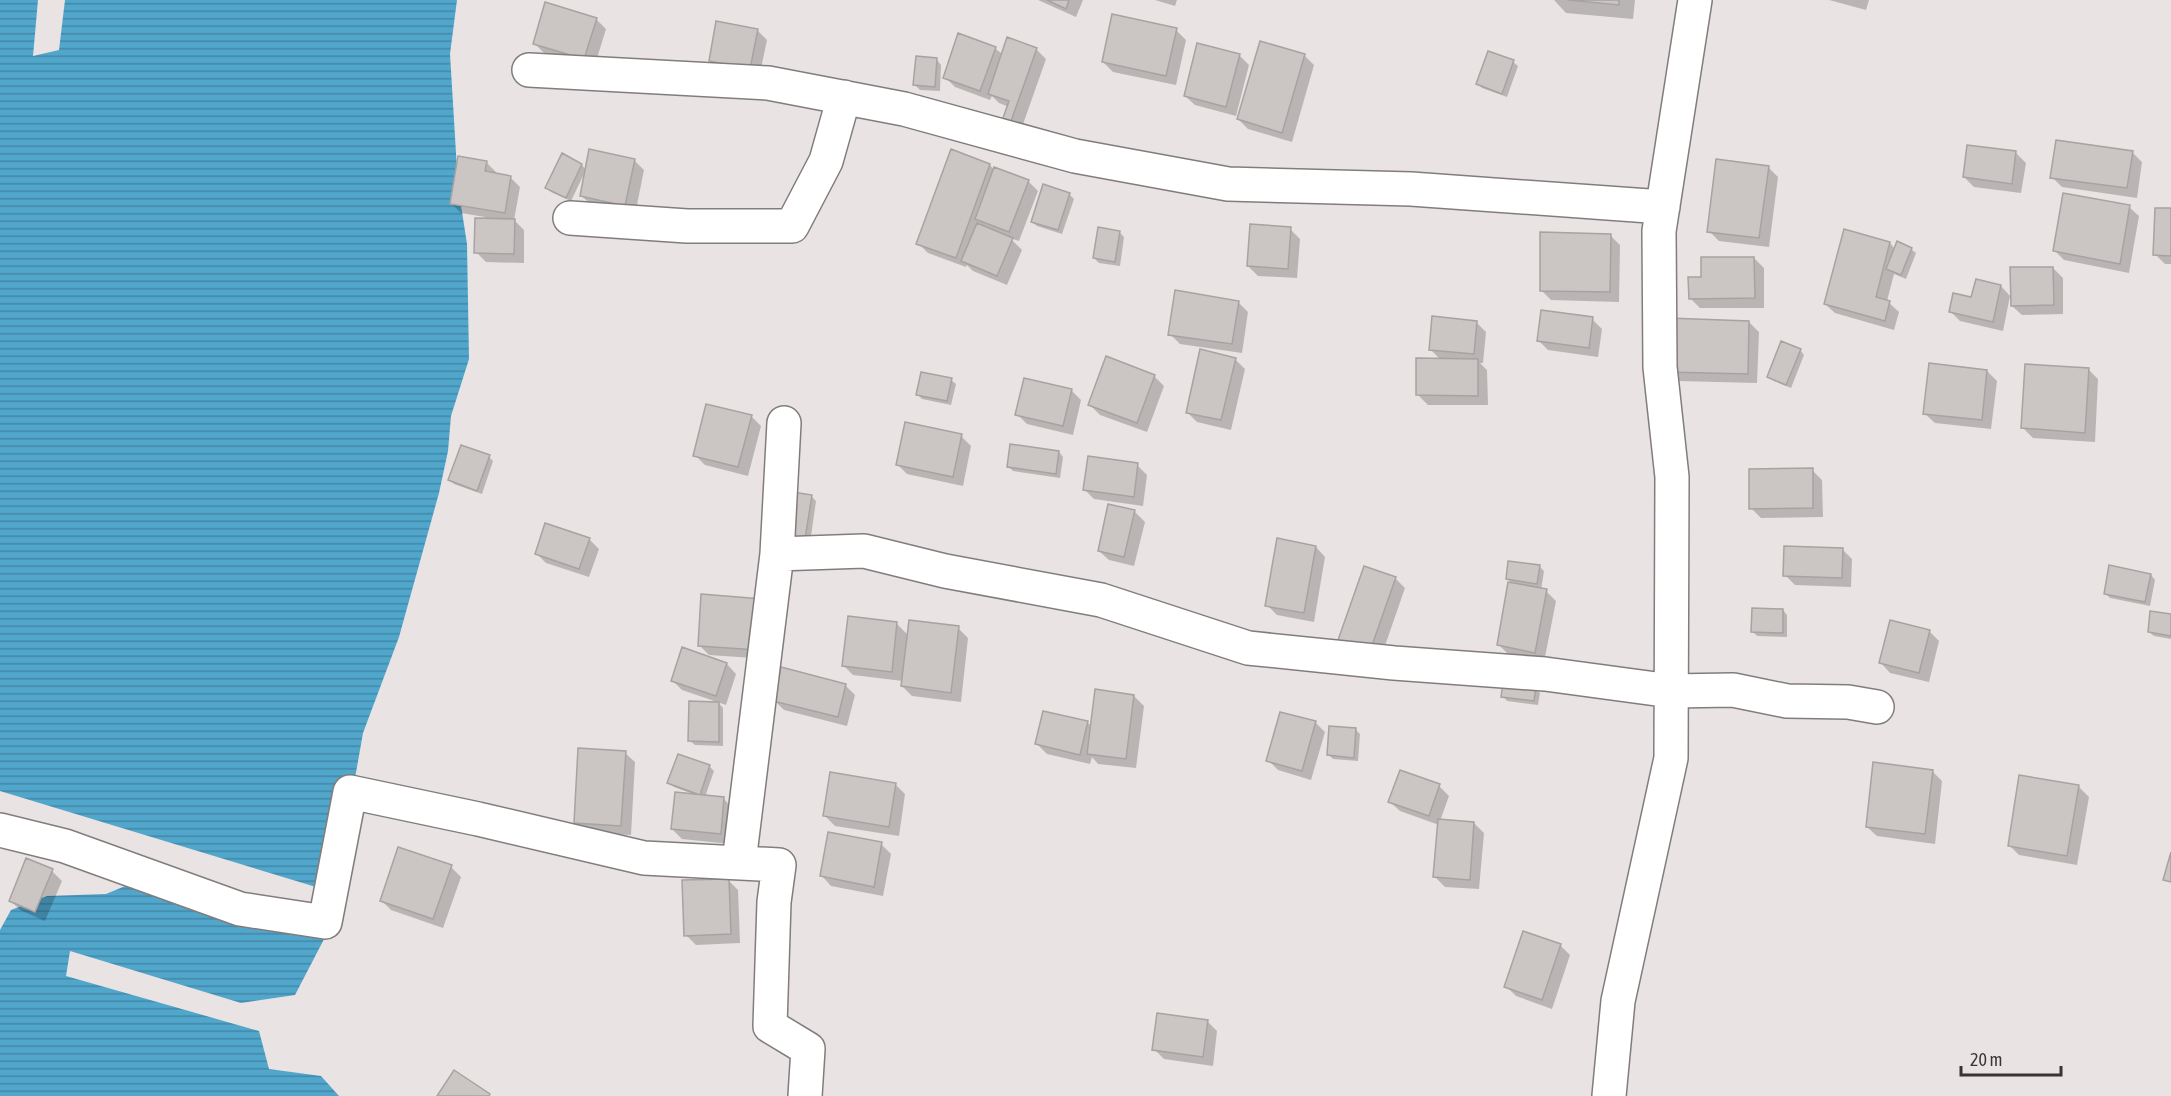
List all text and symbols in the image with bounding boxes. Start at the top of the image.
scale bar [1961,1039,2062,1077]
text: 20 m [1970,1049,2002,1070]

